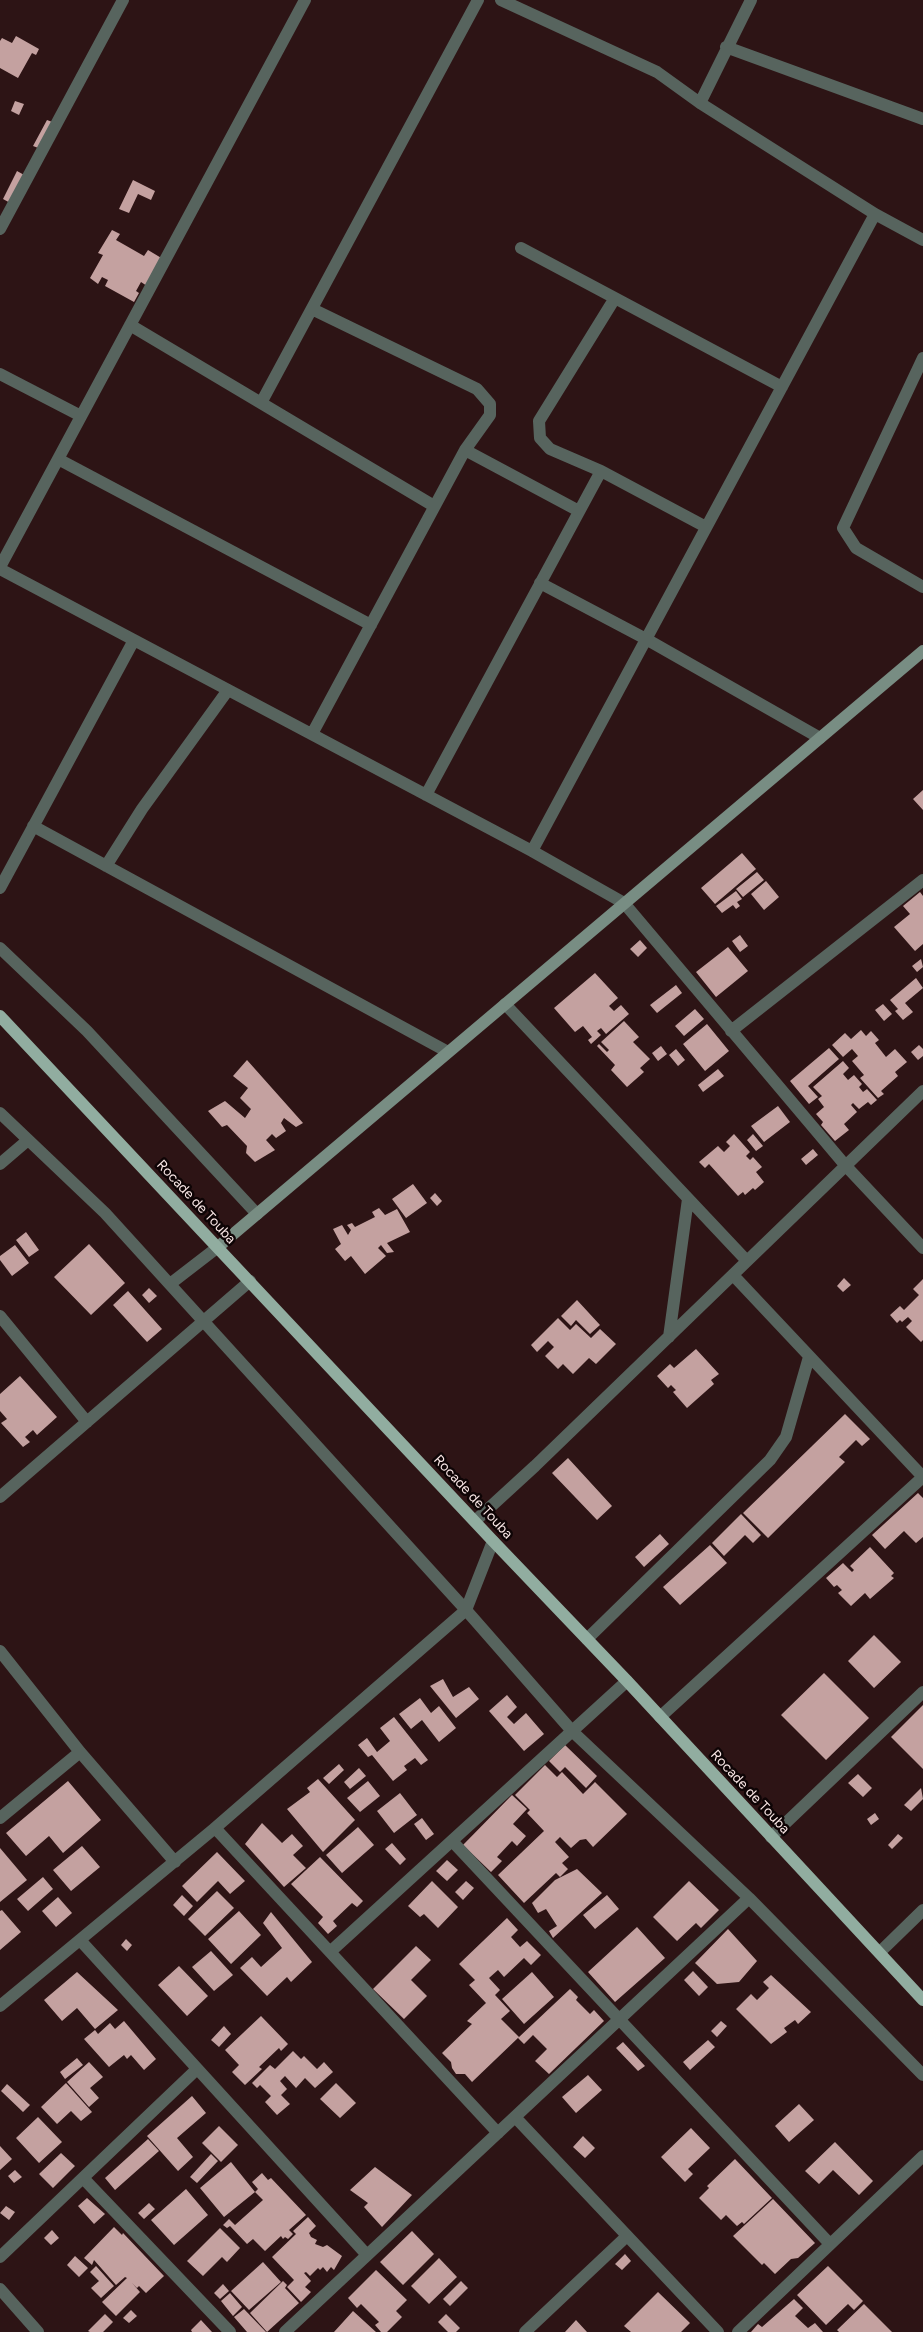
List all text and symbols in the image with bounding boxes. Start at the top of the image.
street label: Rocade de Touba [153,1157,239,1247]
street label: Rocade de Touba [430,1452,516,1542]
street label: Rocade de Touba [707,1747,793,1837]

